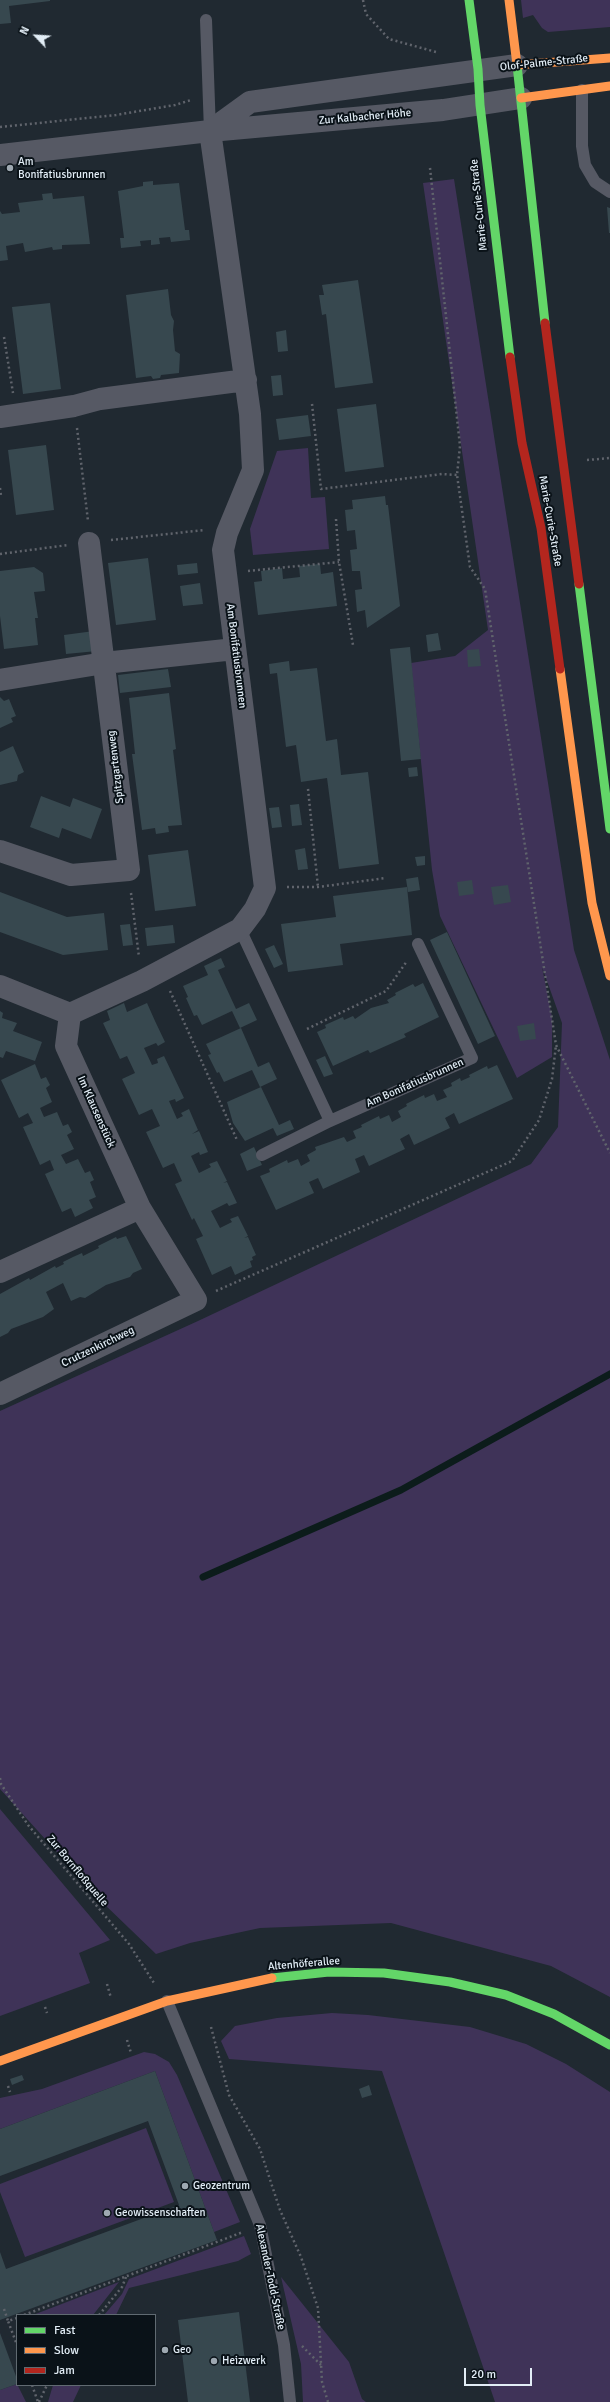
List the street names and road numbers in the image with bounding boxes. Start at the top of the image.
street label: Olof-Palme-Straße [499,52,589,74]
street label: Zur Kalbacher Höhe [318,106,412,128]
street label: Marie-Curie-Straße [468,159,490,251]
street label: Marie-Curie-Straße [536,474,564,568]
street label: Am Bonifatiusbrunnen [223,603,249,709]
street label: Spitzgartenweg [105,730,127,804]
street label: Am Bonifatiusbrunnen [364,1056,466,1110]
street label: Im Klausenstück [74,1074,118,1150]
street label: Crutzenkirchweg [59,1324,137,1370]
street label: Zur Bornfloßquelle [43,1833,111,1909]
street label: Altenhöferallee [267,1954,341,1974]
street label: Alexander-Todd-Straße [252,2223,288,2331]

